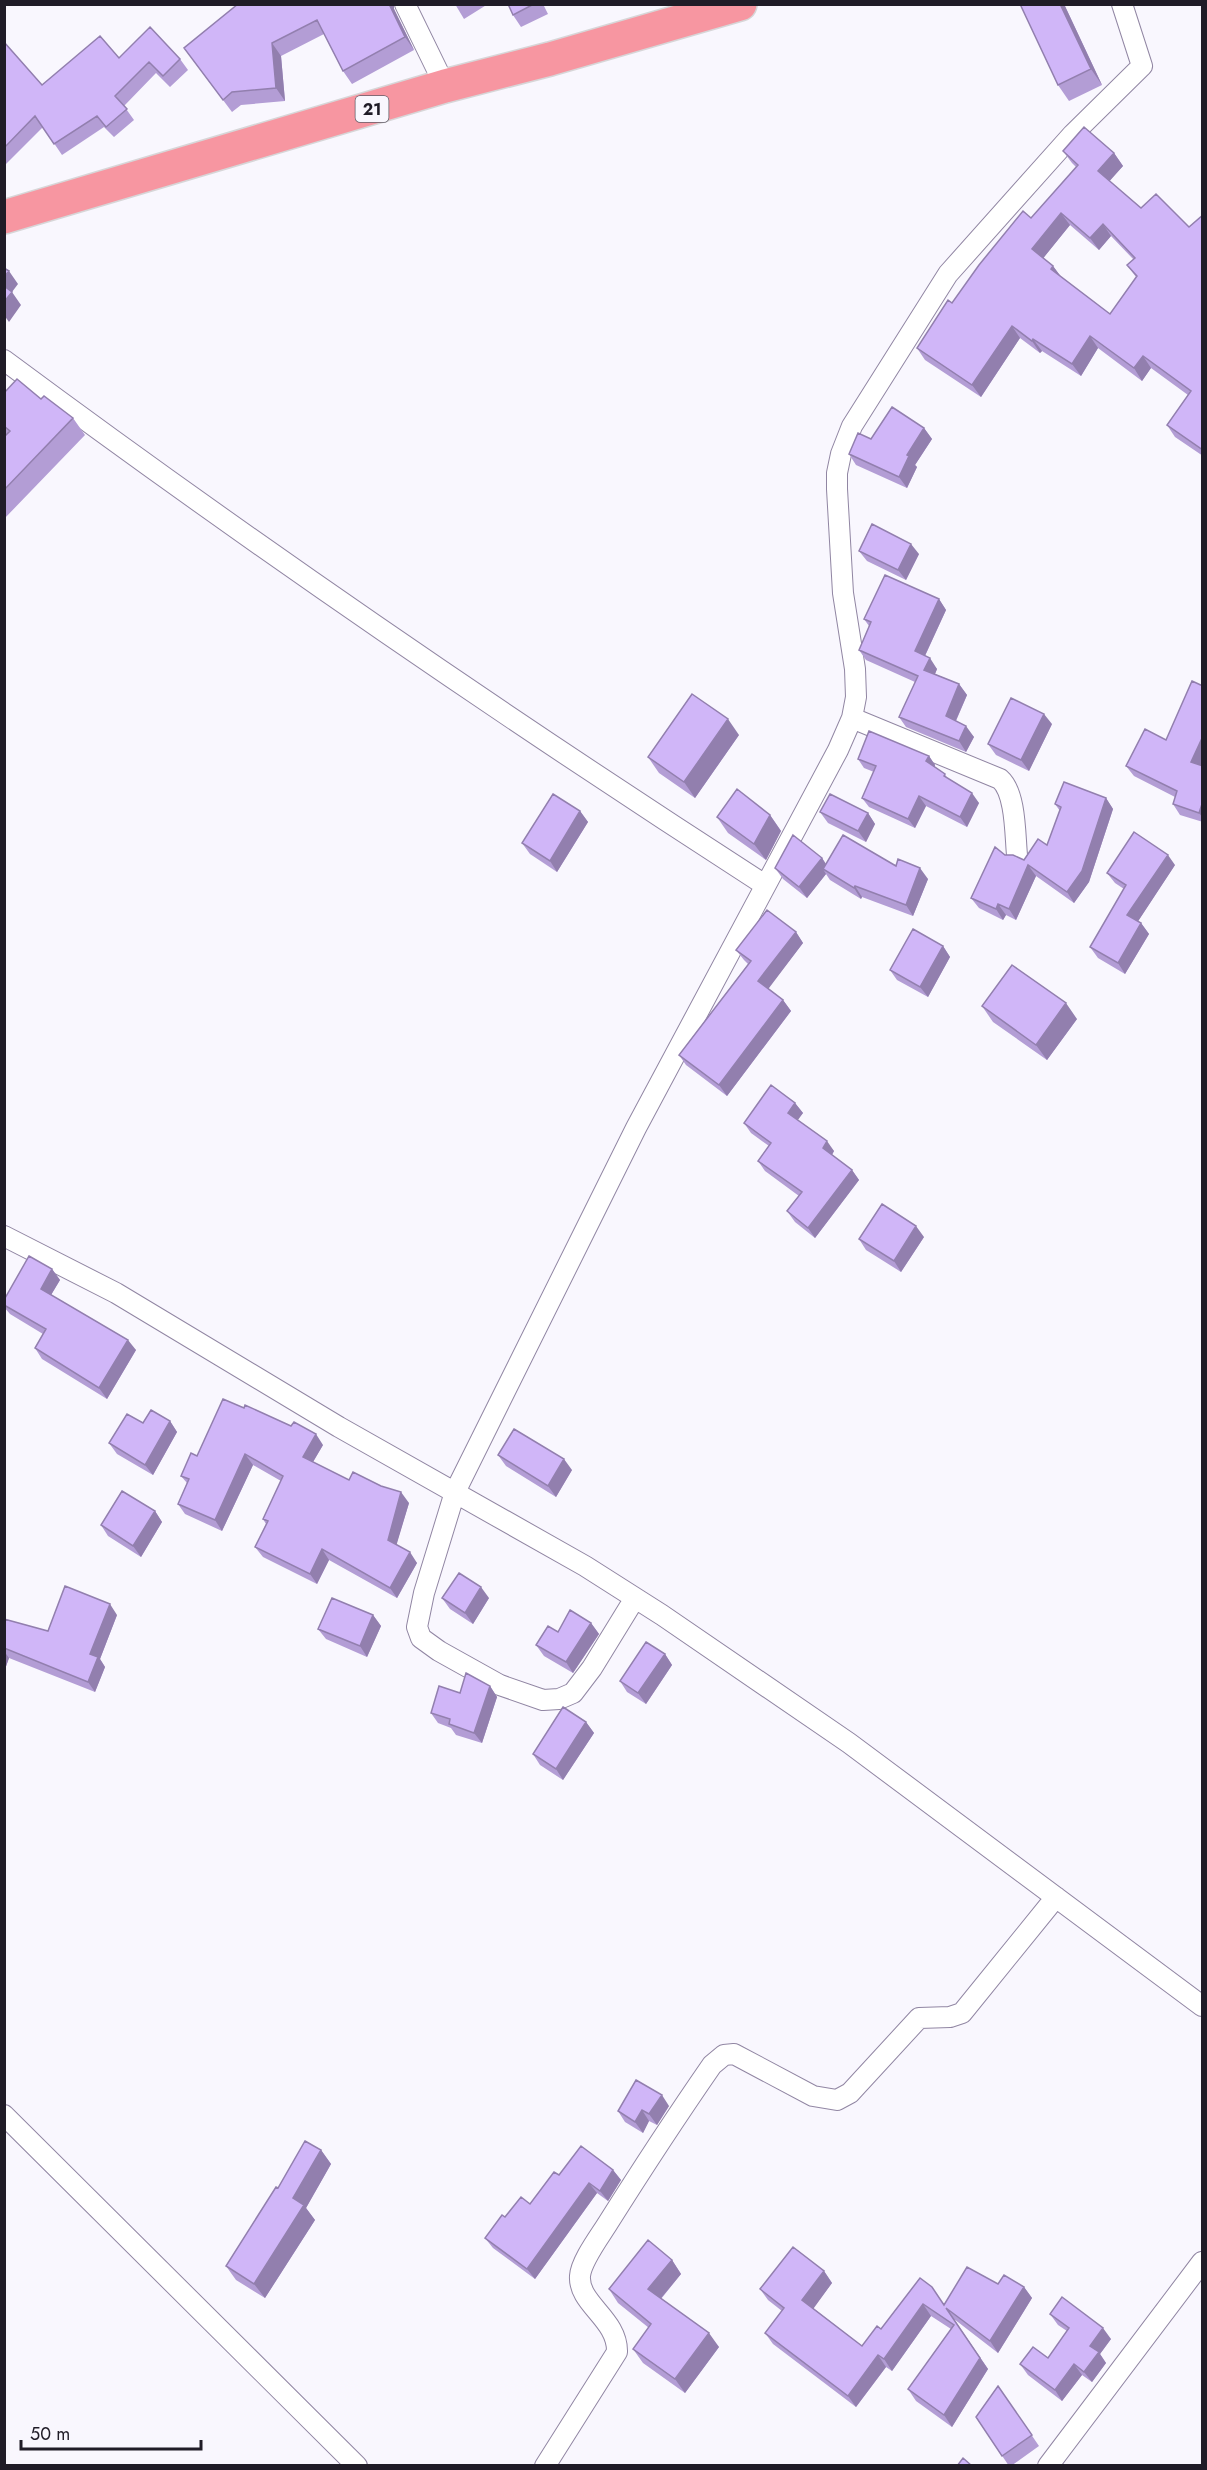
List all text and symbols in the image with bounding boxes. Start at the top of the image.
road number: 21 [356,96,388,122]
scale bar [21,2413,201,2451]
text: 50 m [30,2421,70,2447]

